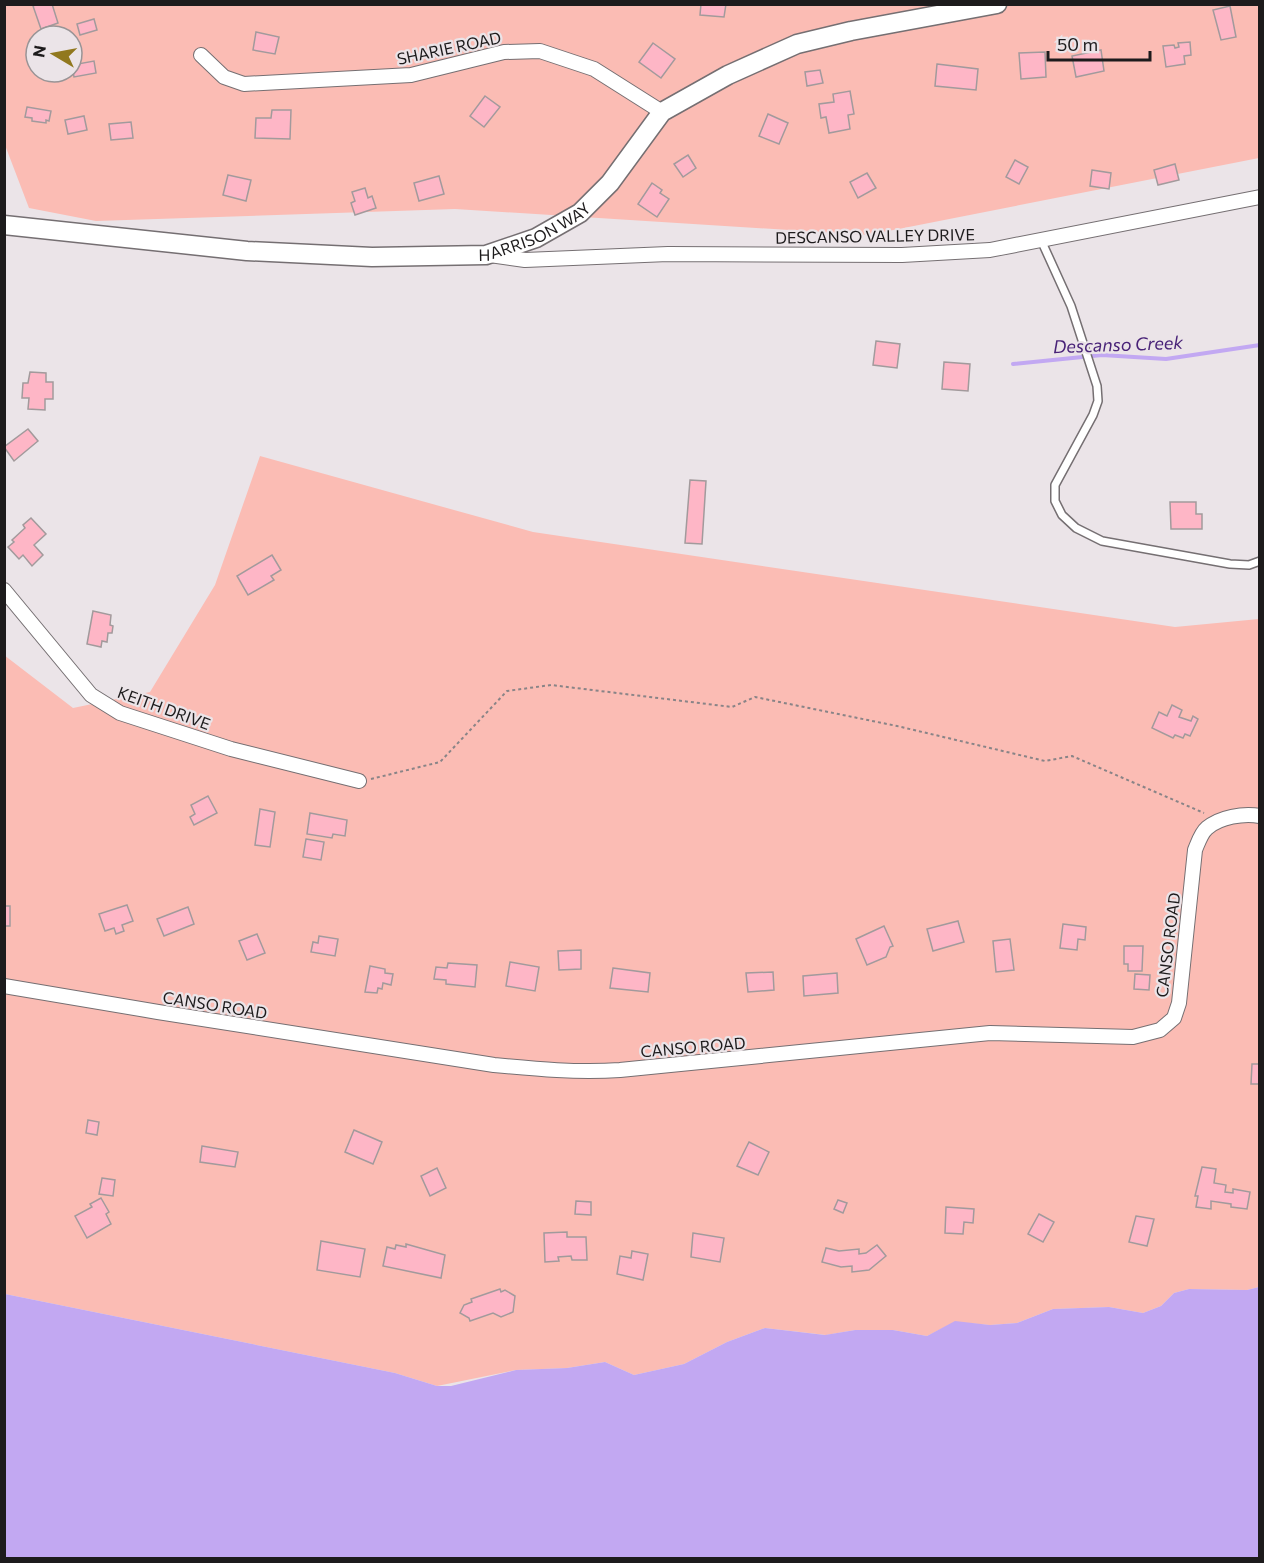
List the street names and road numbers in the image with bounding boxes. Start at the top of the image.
street label: SHARIE ROAD [395,27,503,68]
street label: HARRISON WAY [478,198,595,264]
street label: DESCANSO VALLEY DRIVE [775,224,975,247]
street label: KEITH DRIVE [115,682,213,733]
street label: CANSO ROAD [1152,891,1183,998]
street label: CANSO ROAD [161,987,269,1022]
street label: CANSO ROAD [640,1032,746,1061]

